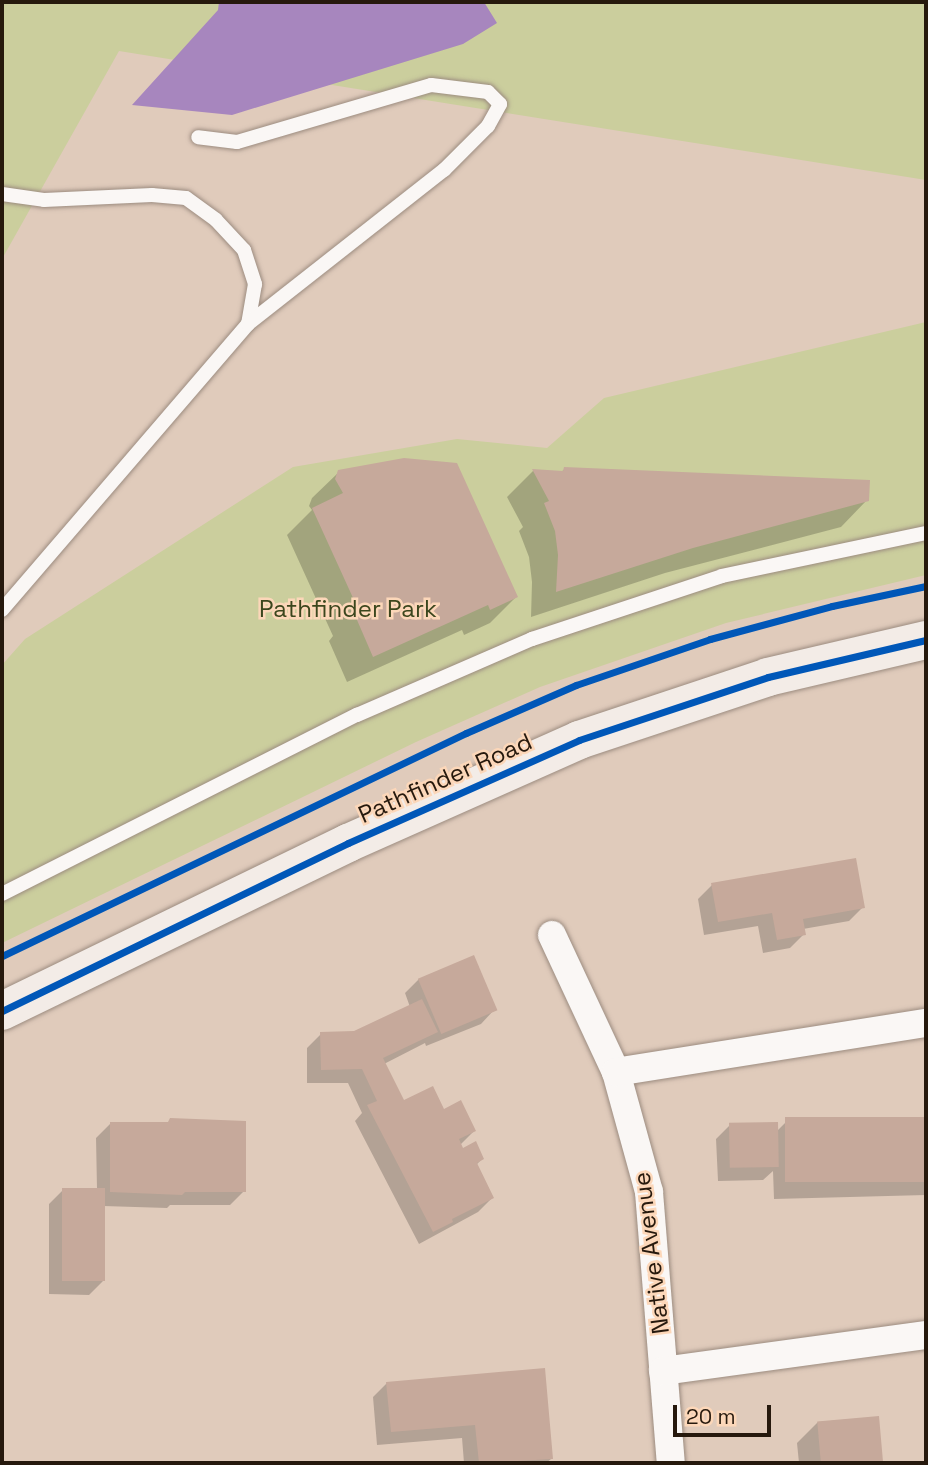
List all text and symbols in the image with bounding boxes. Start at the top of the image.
park label: Pathfinder Park [259,595,437,623]
street label: Pathfinder Road [354,727,536,829]
street label: Native Avenue [627,1170,675,1336]
scale bar [676,1392,774,1436]
text: 20 m [686,1403,736,1430]

